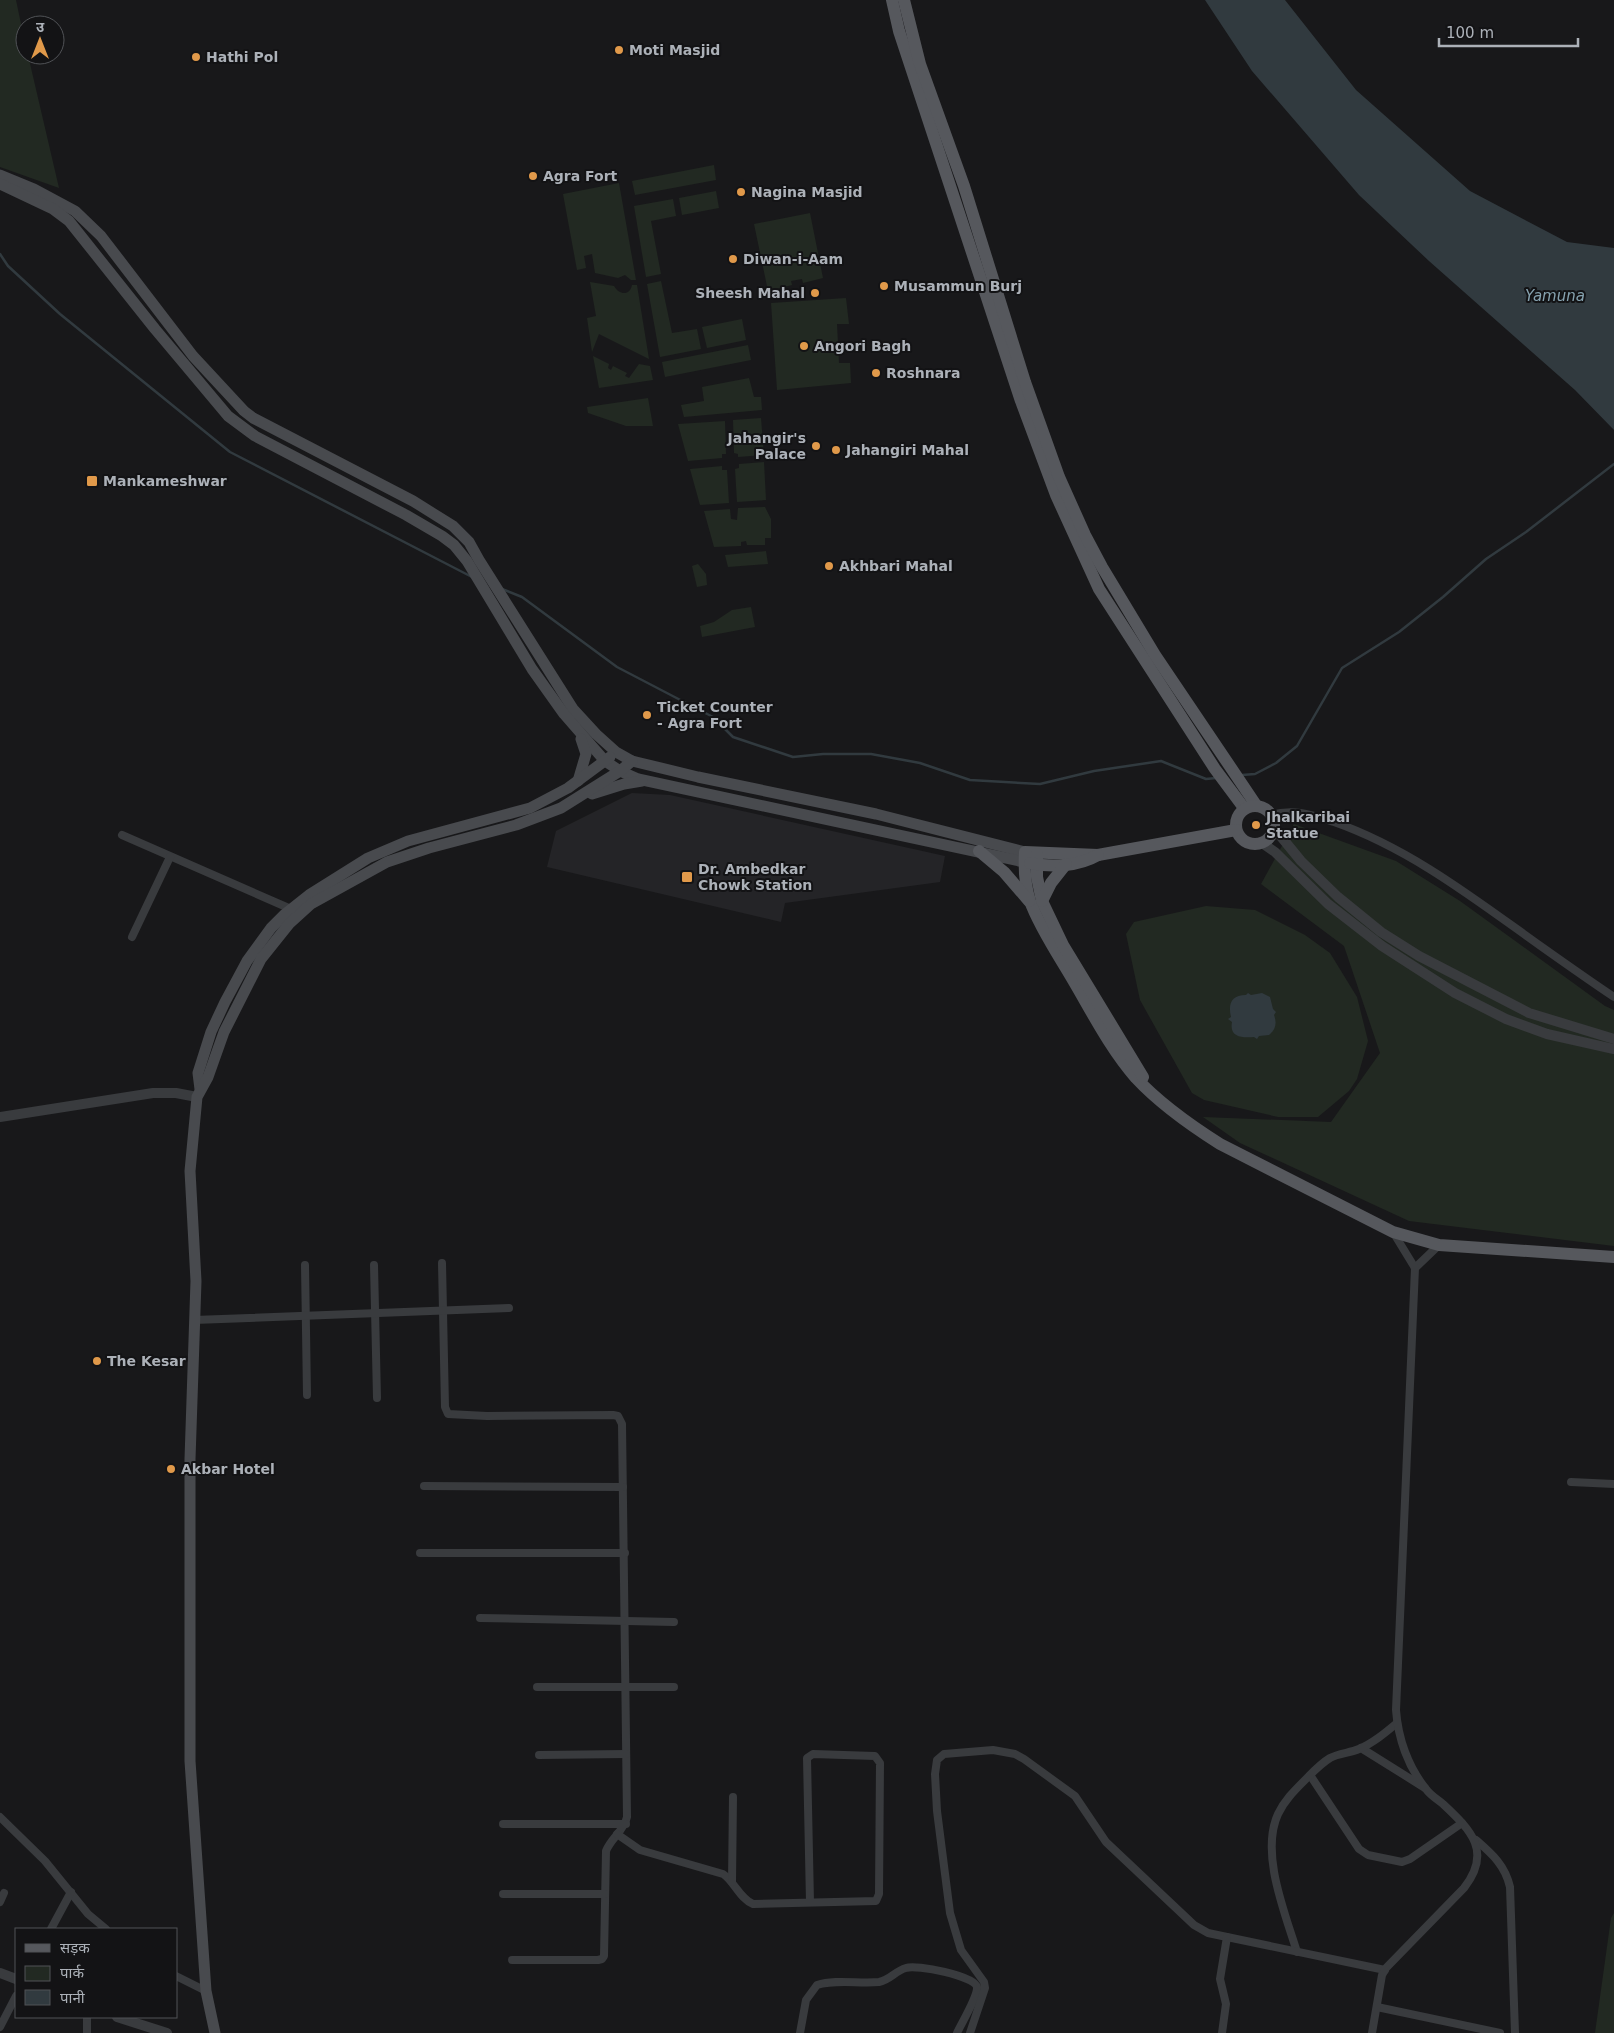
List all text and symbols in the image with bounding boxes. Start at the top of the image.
north arrow [15,15,65,65]
scale bar [1439,15,1578,47]
text: उ [36,19,45,35]
text: 100 m [1446,24,1494,42]
place label: Moti Masjid [629,42,720,58]
marker: Moti Masjid [613,44,625,56]
place label: Hathi Pol [206,49,278,65]
marker: Hathi Pol [190,51,202,63]
place label: Agra Fort [543,168,618,184]
marker: Agra Fort [527,170,539,182]
place label: Nagina Masjid [751,184,863,200]
marker: Nagina Masjid [735,186,747,198]
place label: Diwan-i-Aam [743,251,843,267]
marker: Diwan-i-Aam [727,253,739,265]
place label: Musammun Burj [894,278,1022,294]
marker: Musammun Burj [878,280,890,292]
place label: Sheesh Mahal [695,285,805,301]
marker: Sheesh Mahal [809,287,821,299]
water label: Yamuna [1525,287,1585,305]
place label: Angori Bagh [814,338,911,354]
marker: Angori Bagh [798,340,810,352]
place label: Roshnara [886,365,960,381]
marker: Roshnara [870,367,882,379]
place label: Jahangir's Palace [727,430,806,462]
marker: Jahangir's Palace [810,440,822,452]
place label: Jahangiri Mahal [845,442,969,458]
marker: Jahangiri Mahal [830,444,842,456]
place label: Mankameshwar [103,473,227,489]
marker: Mankameshwar [85,474,99,488]
place label: Akhbari Mahal [839,558,953,574]
marker: Akhbari Mahal [823,560,835,572]
place label: Ticket Counter - Agra Fort [657,699,773,731]
marker: Ticket Counter - Agra Fort [641,709,653,721]
place label: Jhalkaribai Statue [1265,809,1350,841]
marker: Jhalkaribai Statue [1250,819,1262,831]
place label: Dr. Ambedkar Chowk Station [698,861,812,893]
marker: Dr. Ambedkar Chowk Station [680,870,694,884]
place label: The Kesar [107,1353,186,1369]
marker: The Kesar [91,1355,103,1367]
place label: Akbar Hotel [181,1461,275,1477]
marker: Akbar Hotel [165,1463,177,1475]
legend [15,1928,178,2018]
text: सड़क [60,1939,90,1957]
text: पार्क [60,1964,84,1982]
text: पानी [60,1989,86,2007]

